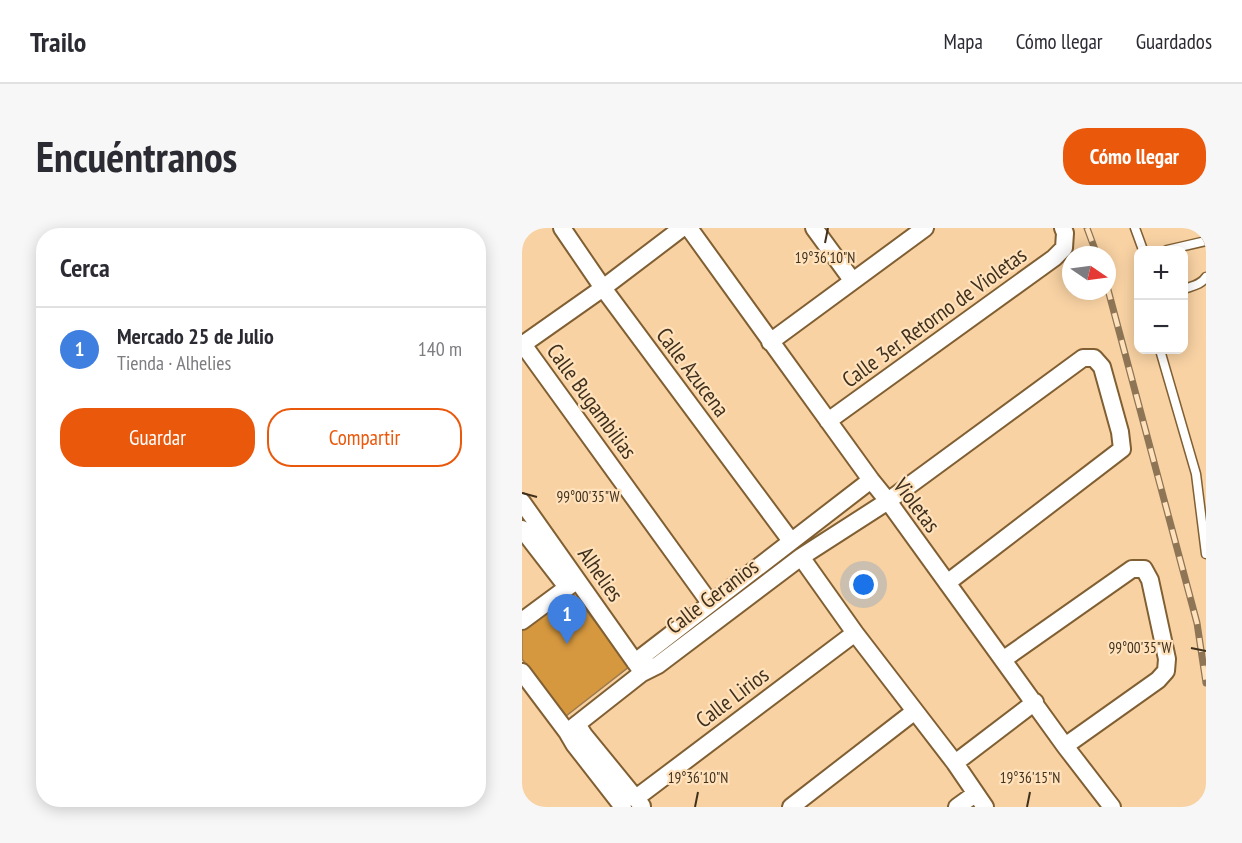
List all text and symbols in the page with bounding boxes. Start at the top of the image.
text: Trailo [30,23,86,60]
text: Mapa [944,28,983,55]
text: Cómo llegar [1016,28,1103,55]
text: Guardados [1136,28,1212,55]
button: Cómo llegar [1063,128,1206,185]
text: Encuéntranos [36,129,237,184]
street label: Calle 3er. Retorno de Violetas [836,241,1032,393]
north arrow [1062,246,1116,300]
map controls [1134,246,1188,354]
button: + [1134,246,1188,300]
text: 19°36'10"N [795,248,855,267]
text: Cerca [60,251,110,284]
button: − [1134,300,1188,354]
text: Mercado 25 de Julio [117,322,274,350]
street label: Calle Azucena [650,322,736,422]
text: 1 [75,336,84,362]
text: 140 m [418,336,462,362]
street label: Calle Bugambilias [541,338,643,464]
text: Tienda · Alhelies [117,350,231,376]
button: Guardar [60,408,255,467]
button: Compartir [267,408,462,467]
street label: Violetas [887,471,947,538]
text: 99°00'35"W [556,487,620,506]
street label: Alhelies [572,541,630,607]
street label: Calle Geranios [660,552,764,640]
your location [849,570,878,599]
pin: 1 [548,594,586,644]
text: 99°00'35"W [1108,638,1172,657]
street label: Calle Lirios [690,660,774,734]
text: 19°36'10"N [668,768,728,787]
text: 19°36'15"N [1000,768,1060,787]

